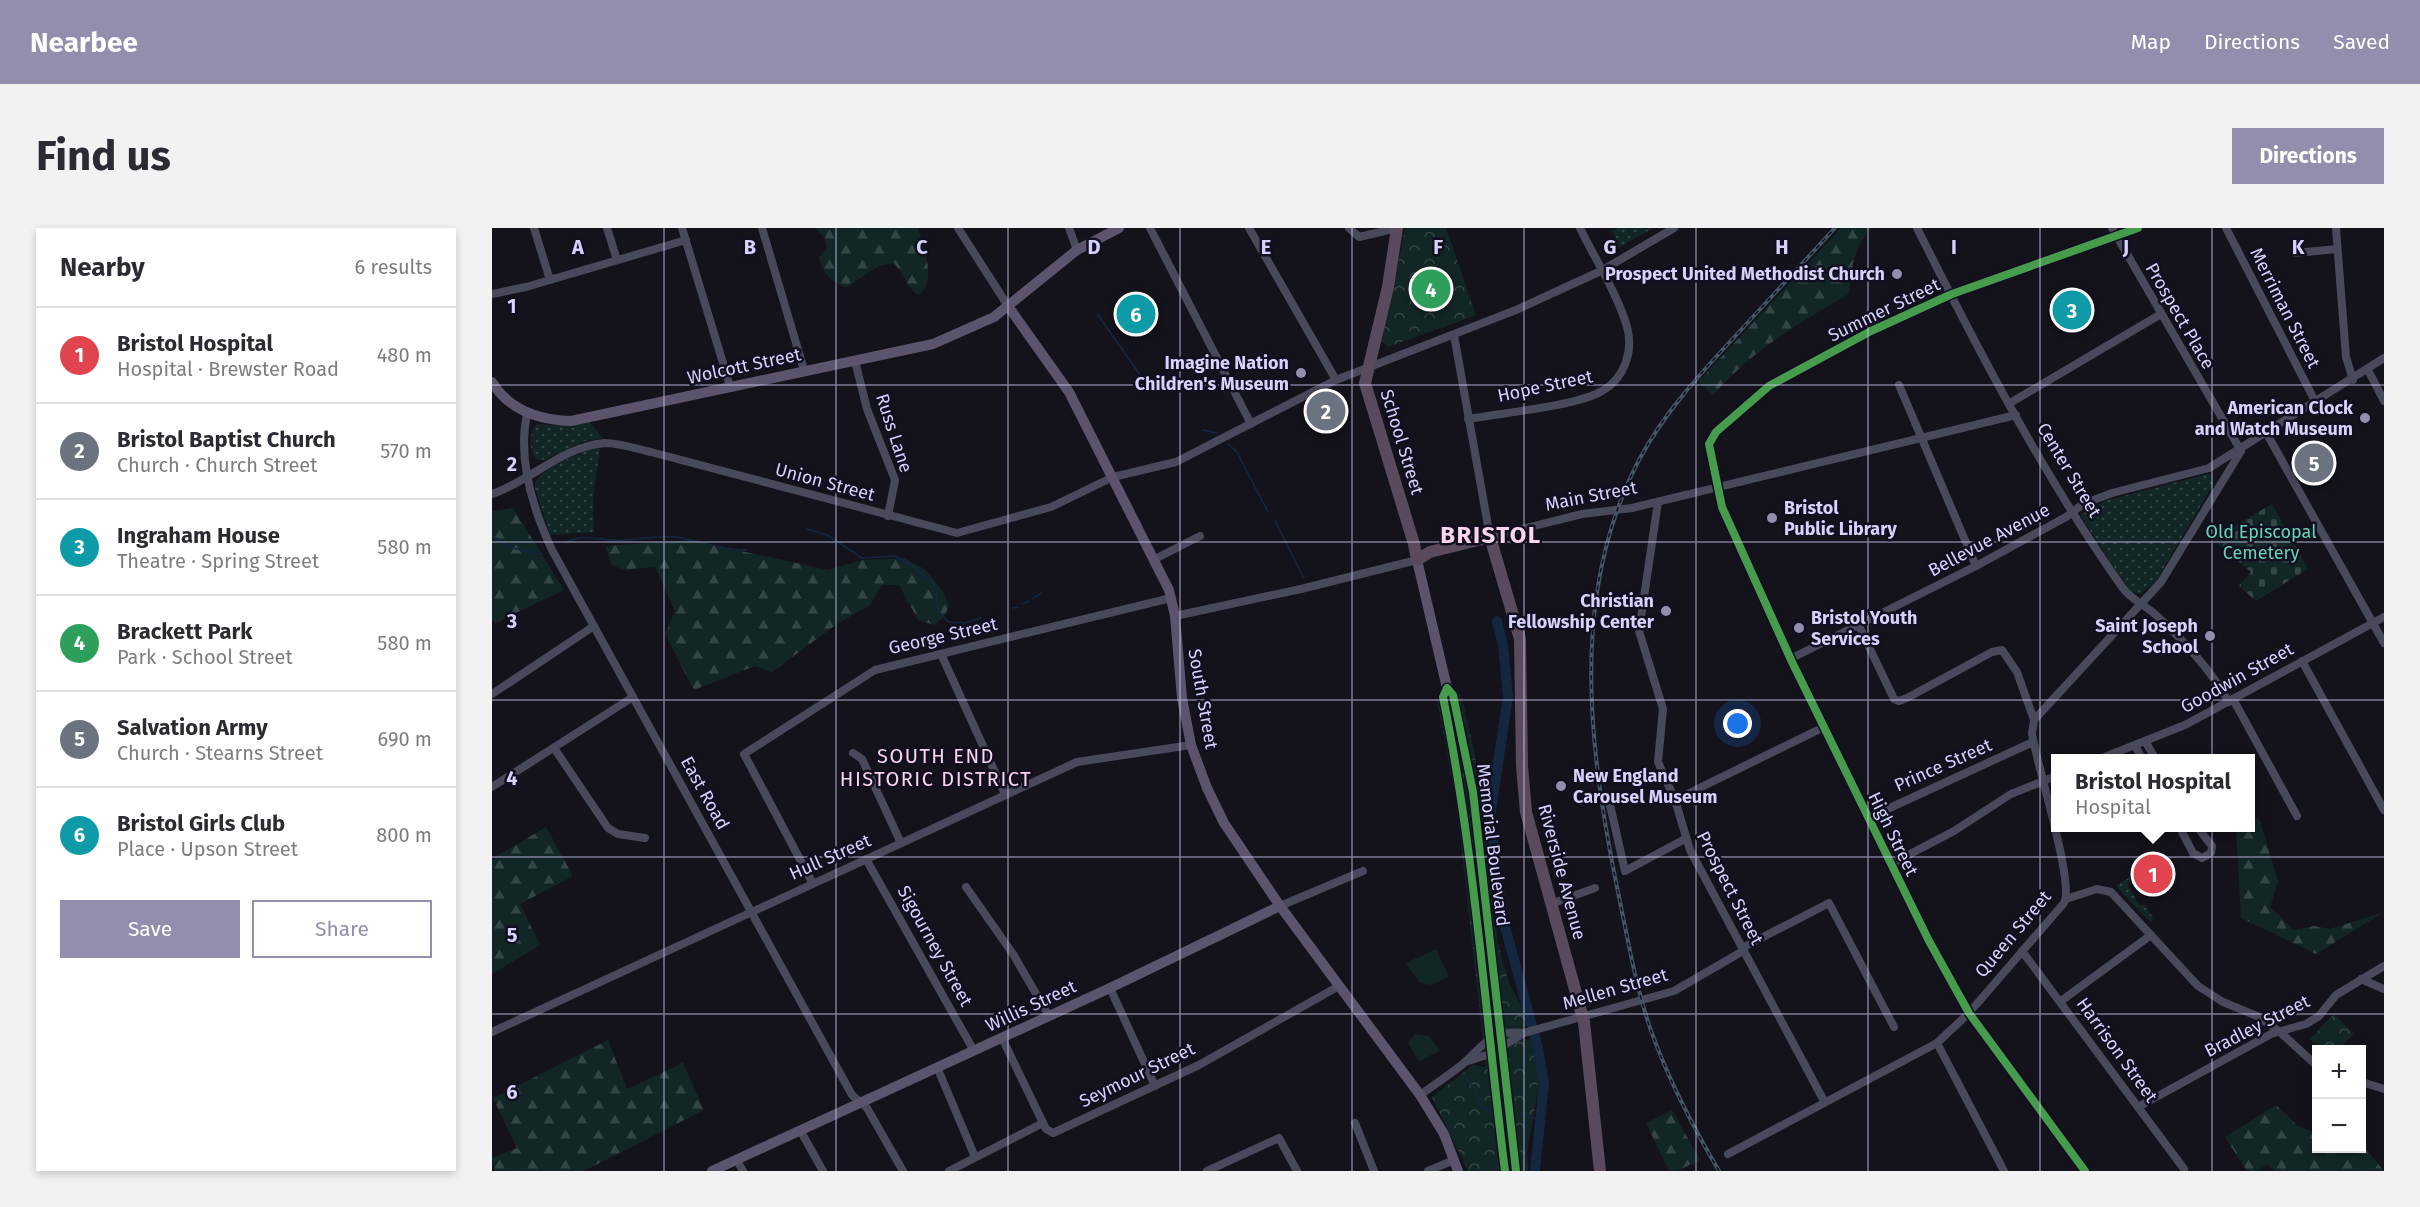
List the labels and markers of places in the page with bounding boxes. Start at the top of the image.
place label: Prospect United Methodist Church [1605,263,1885,285]
pin: 4 [1412,266,1450,312]
marker: Prospect United Methodist Church [1890,267,1904,281]
pin: 3 [2052,288,2092,332]
pin: 6 [1116,292,1156,337]
place label: Imagine Nation Children's Museum [1135,352,1289,395]
marker: Imagine Nation Children's Museum [1294,366,1308,380]
pin: 2 [1306,388,1346,434]
place label: American Clock and Watch Museum [2195,397,2354,440]
marker: American Clock and Watch Museum [2358,411,2372,425]
pin: 5 [2294,440,2334,486]
place label: Bristol Public Library [1784,497,1897,540]
marker: Bristol Public Library [1765,511,1779,525]
place label: Christian Fellowship Center [1508,590,1655,633]
marker: Christian Fellowship Center [1659,604,1673,618]
place label: Bristol Youth Services [1811,607,1918,650]
place label: Saint Joseph School [2095,615,2199,658]
marker: Bristol Youth Services [1792,621,1806,635]
marker: Saint Joseph School [2203,629,2217,643]
place label: New England Carousel Museum [1573,765,1717,808]
marker: New England Carousel Museum [1554,779,1568,793]
pin: 1 [2134,852,2172,896]

